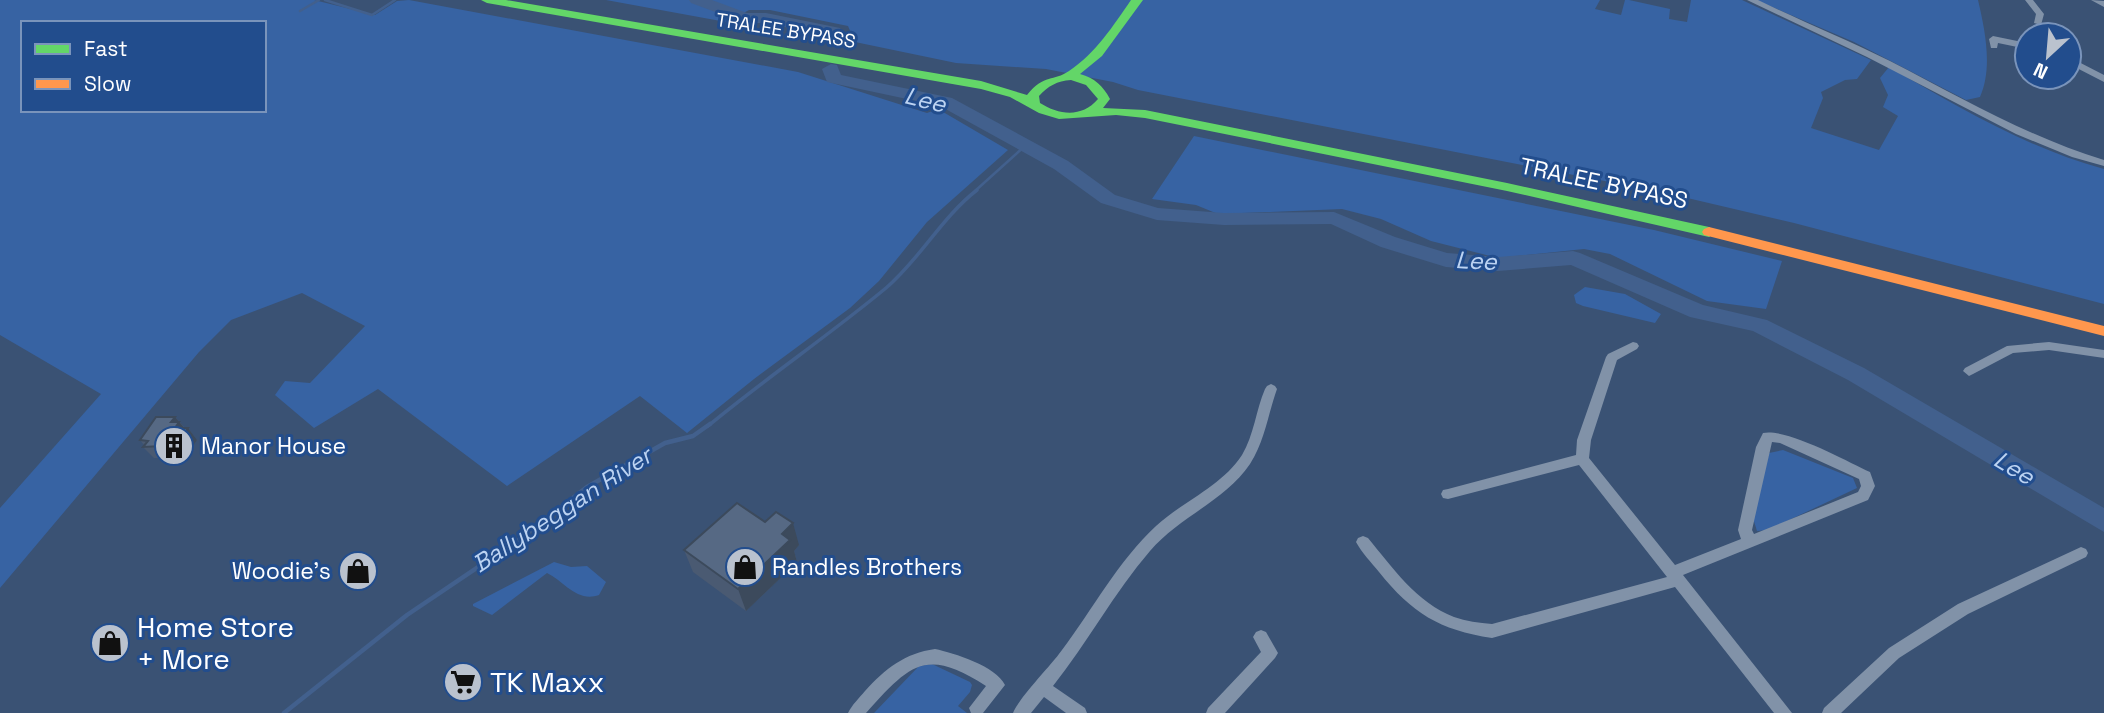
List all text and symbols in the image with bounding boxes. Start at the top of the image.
street label: TRALEE BYPASS [714,7,858,54]
legend [21,21,266,112]
north arrow [2013,21,2083,91]
text: Fast [84,35,128,62]
text: N [2030,57,2052,85]
text: Slow [84,70,132,97]
water label: Lee [901,79,950,120]
street label: TRALEE BYPASS [1517,151,1691,215]
water label: Lee [1455,244,1498,277]
building icon: Manor House [153,425,195,467]
place label: Manor House [201,431,346,461]
water label: Ballybeggan River [466,438,660,579]
water label: Lee [1989,444,2041,492]
shop icon: Randles Brothers [724,546,766,588]
shop icon: Woodie's [337,550,379,592]
place label: Randles Brothers [772,552,962,582]
place label: Woodie's [232,556,331,586]
place label: Home Store + More [137,609,294,677]
shop icon: Home Store + More [89,622,131,664]
supermarket icon: TK Maxx [442,661,484,703]
place label: TK Maxx [490,664,604,700]

